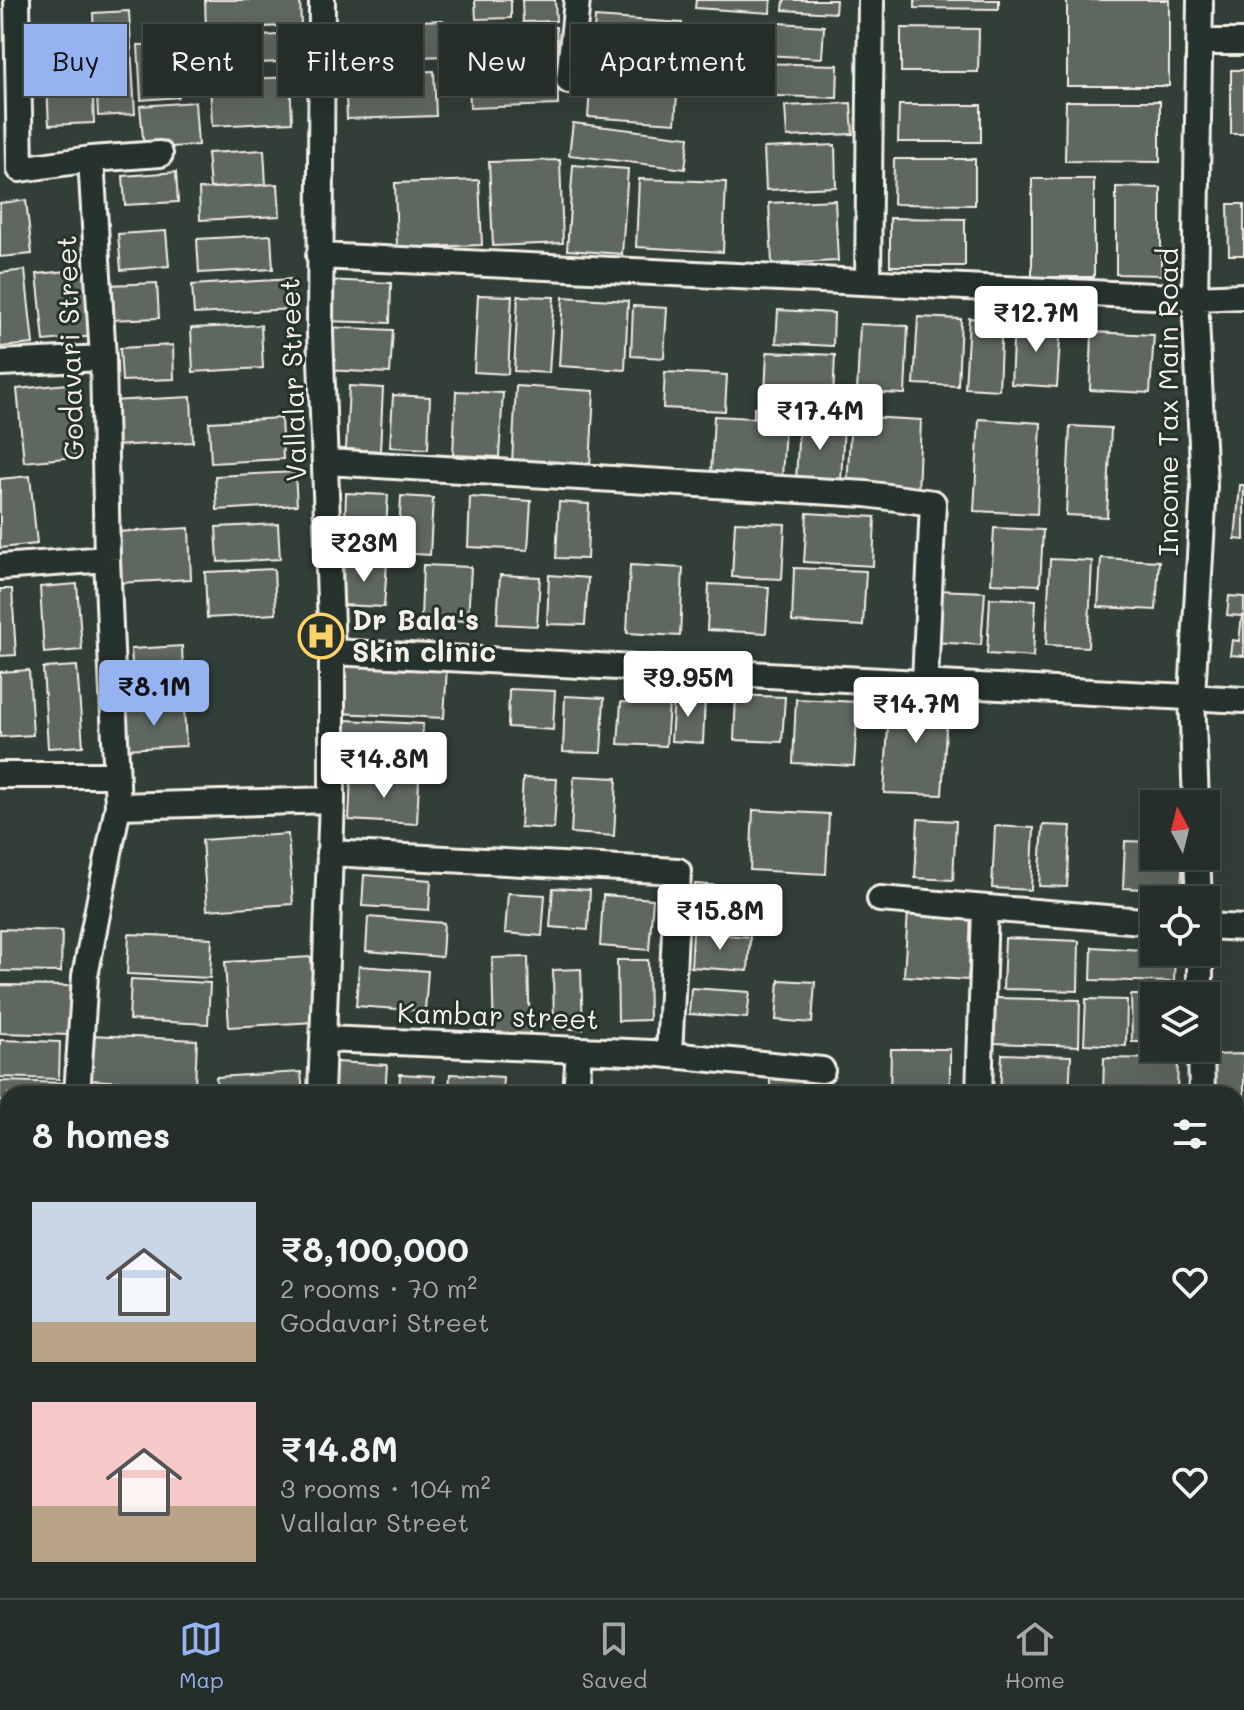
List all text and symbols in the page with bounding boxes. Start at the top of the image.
chip: Buy [24,24,127,96]
chip: Rent [143,24,262,96]
chip: Filters [278,24,423,96]
chip: New [439,24,555,96]
chip: Apartment [571,24,775,96]
street label: Godavari Street [47,235,91,461]
street label: Income Tax Main Road [1149,248,1185,556]
street label: Vallalar Street [270,278,314,482]
pin: ₹12.7M [971,286,1101,354]
text: ₹12.7M [993,295,1079,329]
pin: ₹17.4M [755,384,885,452]
text: ₹17.4M [776,393,864,427]
pin: ₹23M [317,516,411,584]
text: ₹23M [330,525,398,559]
place label: Dr Bala's Skin clinic [352,601,496,669]
hospital icon: Dr Bala's Skin clinic [297,612,345,660]
pin: ₹9.95M [623,651,753,719]
pin: ₹8.1M [98,660,210,728]
text: ₹9.95M [642,660,734,694]
text: ₹8.1M [117,669,191,703]
pin: ₹14.7M [851,677,981,745]
text: ₹14.7M [872,686,960,720]
pin: ₹14.8M [319,732,449,800]
text: ₹14.8M [339,741,429,775]
north arrow [1140,790,1220,870]
map controls [1140,790,1220,1062]
pin: ₹15.8M [655,884,785,952]
button: locate [1140,886,1220,966]
text: ₹15.8M [675,893,765,927]
button: layers [1140,982,1220,1062]
street label: Kambar street [396,993,600,1037]
text: 8 homes [32,1112,170,1157]
icon: filters [1168,1112,1212,1156]
text: ₹8,100,000 [280,1226,469,1271]
icon: home [96,1234,192,1330]
icon: heart [1168,1260,1212,1304]
text: 2 rooms · 70 m² [280,1271,477,1305]
text: Godavari Street [280,1305,489,1339]
text: ₹14.8M [280,1426,398,1471]
icon: home [96,1434,192,1530]
icon: heart [1168,1460,1212,1504]
text: 3 rooms · 104 m² [280,1471,491,1505]
text: Vallalar Street [280,1505,469,1539]
tab: Map [179,1617,224,1694]
tab: Saved [582,1617,647,1694]
tab: Home [1005,1617,1065,1694]

